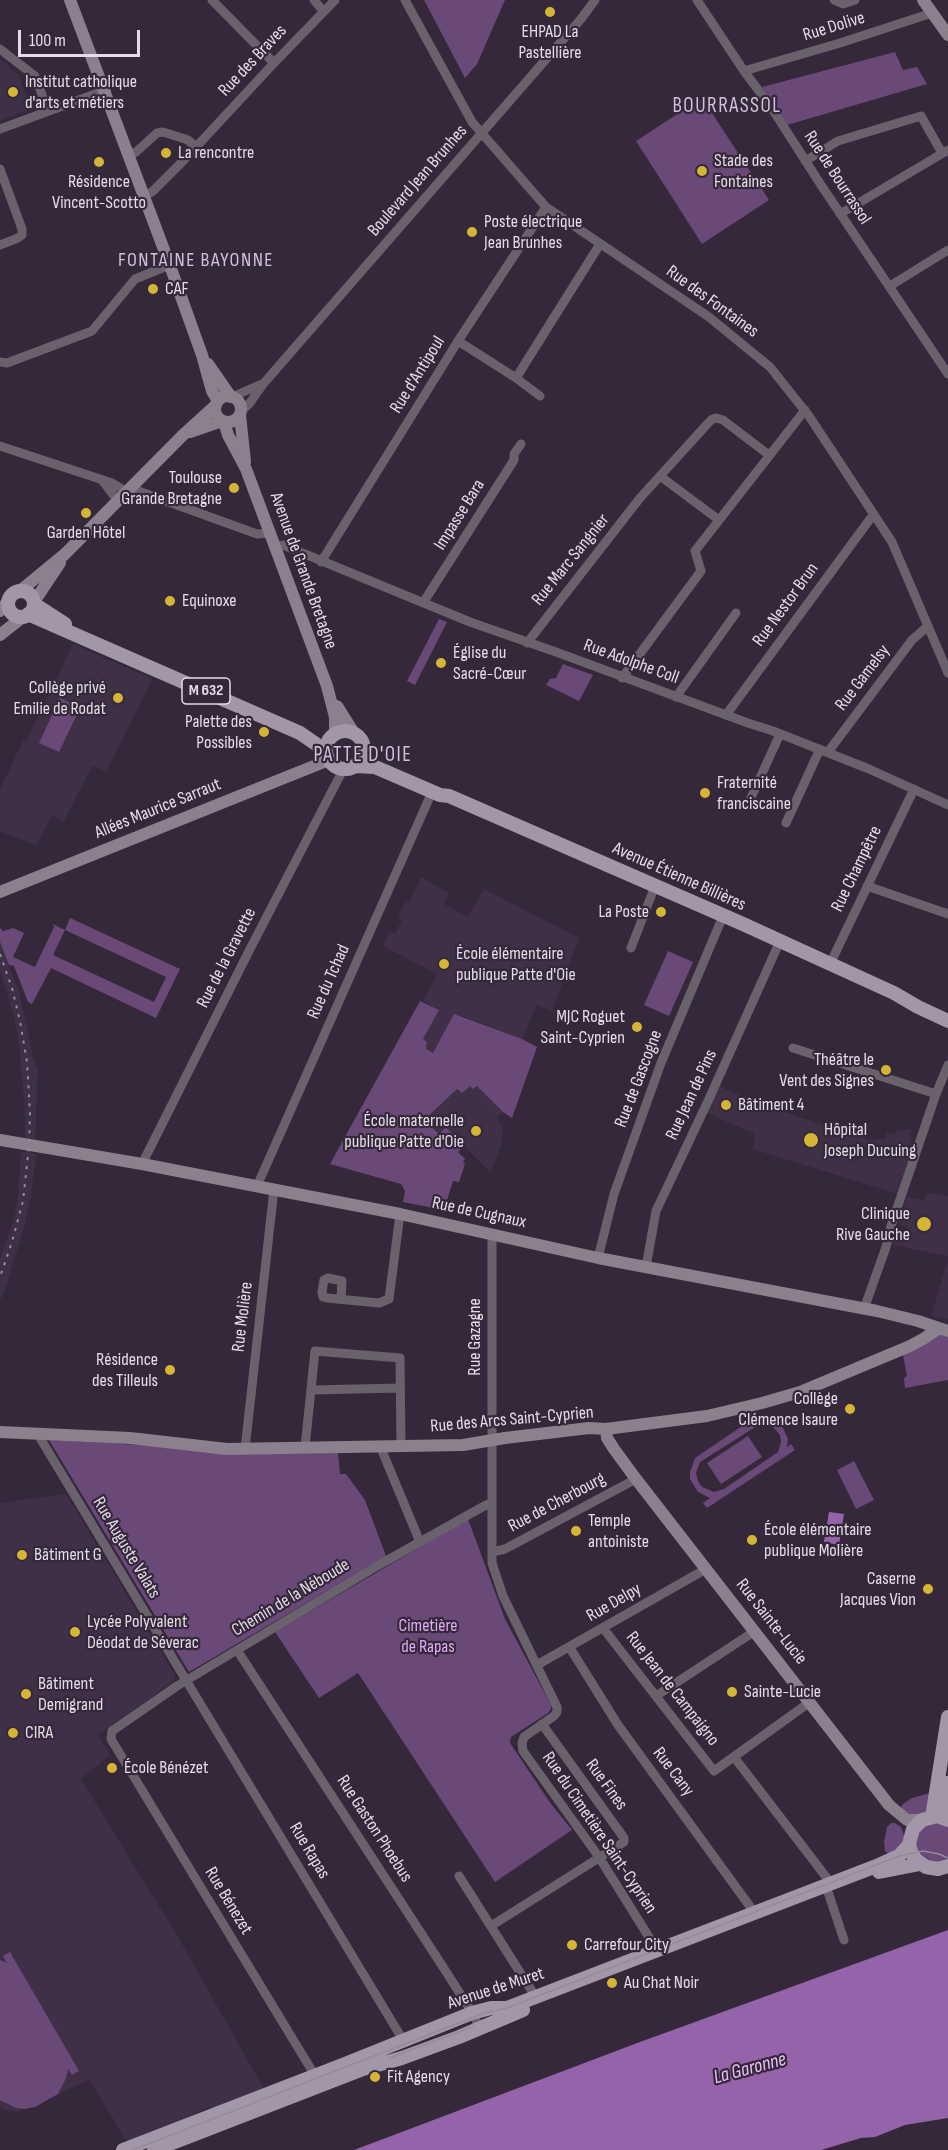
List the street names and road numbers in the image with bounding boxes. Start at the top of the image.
street label: Rue Dolive [801,7,867,47]
street label: Rue des Braves [214,21,292,101]
street label: Boulevard Jean Brunhes [364,121,472,241]
street label: Rue de Bourrassol [799,127,875,229]
street label: Rue des Fontaines [662,261,762,343]
street label: Rue d'Antipoul [386,332,450,418]
street label: Impasse Bara [430,476,490,554]
street label: Avenue de Grande Bretagne [265,490,341,652]
street label: Rue Marc Sangnier [528,510,614,610]
street label: Rue Nestor Brun [748,559,824,651]
street label: Rue Adolphe Coll [580,635,682,689]
street label: Rue Gamelsy [831,641,895,715]
road number: M 632 [182,678,230,704]
street label: Allées Maurice Sarraut [92,774,224,844]
street label: Rue Champêtre [827,822,887,916]
street label: Avenue Étienne Billières [609,838,749,916]
street label: Rue de la Gravette [193,904,261,1012]
street label: Rue du Tchad [303,941,355,1023]
street label: Rue de Gascogne [611,1027,667,1131]
street label: Rue Jean de Pins [662,1046,722,1144]
street label: Rue de Cugnaux [430,1192,528,1234]
street label: Rue Molière [228,1281,258,1353]
street label: Rue Gazagne [464,1298,486,1376]
street label: Rue des Arcs Saint-Cyprien [429,1402,595,1438]
street label: Rue de Cherbourg [505,1468,609,1538]
street label: Rue Auguste Valats [87,1493,165,1603]
street label: Chemin de la Néboude [228,1554,354,1642]
street label: Rue Sainte-Lucie [731,1575,811,1669]
street label: Rue Delpy [583,1579,645,1627]
street label: Rue Jean de Campaigno [621,1628,723,1750]
street label: Rue Cany [648,1743,698,1801]
street label: Rue du Cimetière Saint-Cyprien [537,1748,661,1918]
street label: Rue Fines [580,1755,632,1815]
street label: Rue Gaston Phoebus [331,1772,417,1886]
street label: Rue Rapas [284,1819,334,1883]
street label: Rue Bénezet [199,1863,257,1939]
street label: Avenue de Muret [445,1963,547,2015]

